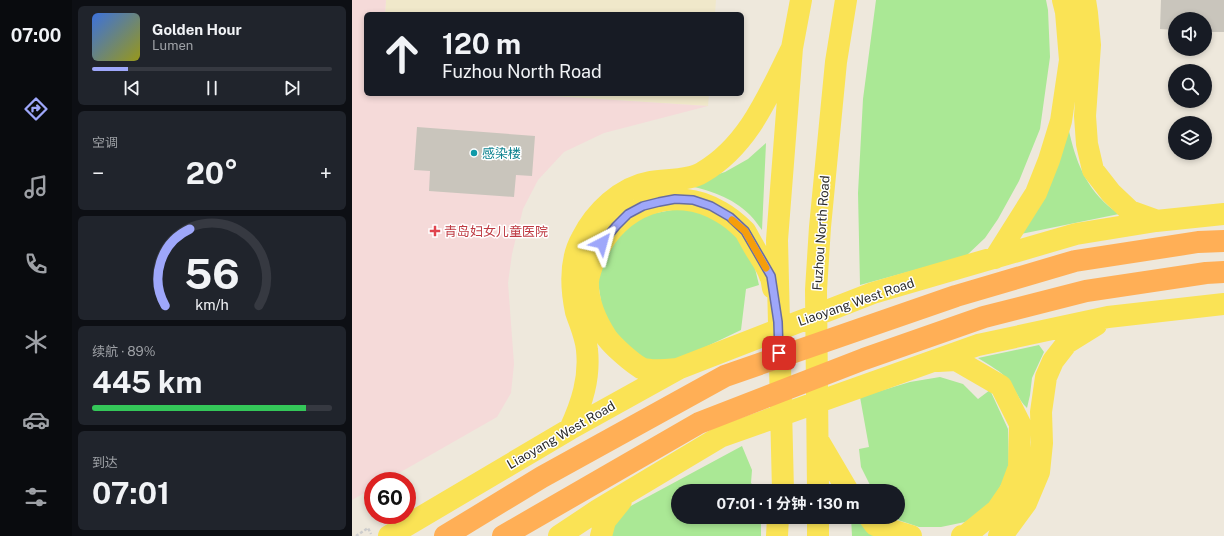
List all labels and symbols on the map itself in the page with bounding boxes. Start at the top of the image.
place label: 感染楼 [482,146,521,161]
marker: 感染楼 [469,148,479,158]
street label: Fuzhou North Road [809,175,833,291]
position arrow [581,222,623,264]
place label: 青岛妇女儿童医院 [444,224,548,239]
marker: 青岛妇女儿童医院 [429,225,441,237]
street label: Liaoyang West Road [796,275,916,329]
pin [762,336,796,370]
street label: Liaoyang West Road [504,398,618,472]
speed limit sign: 60 [364,472,416,524]

